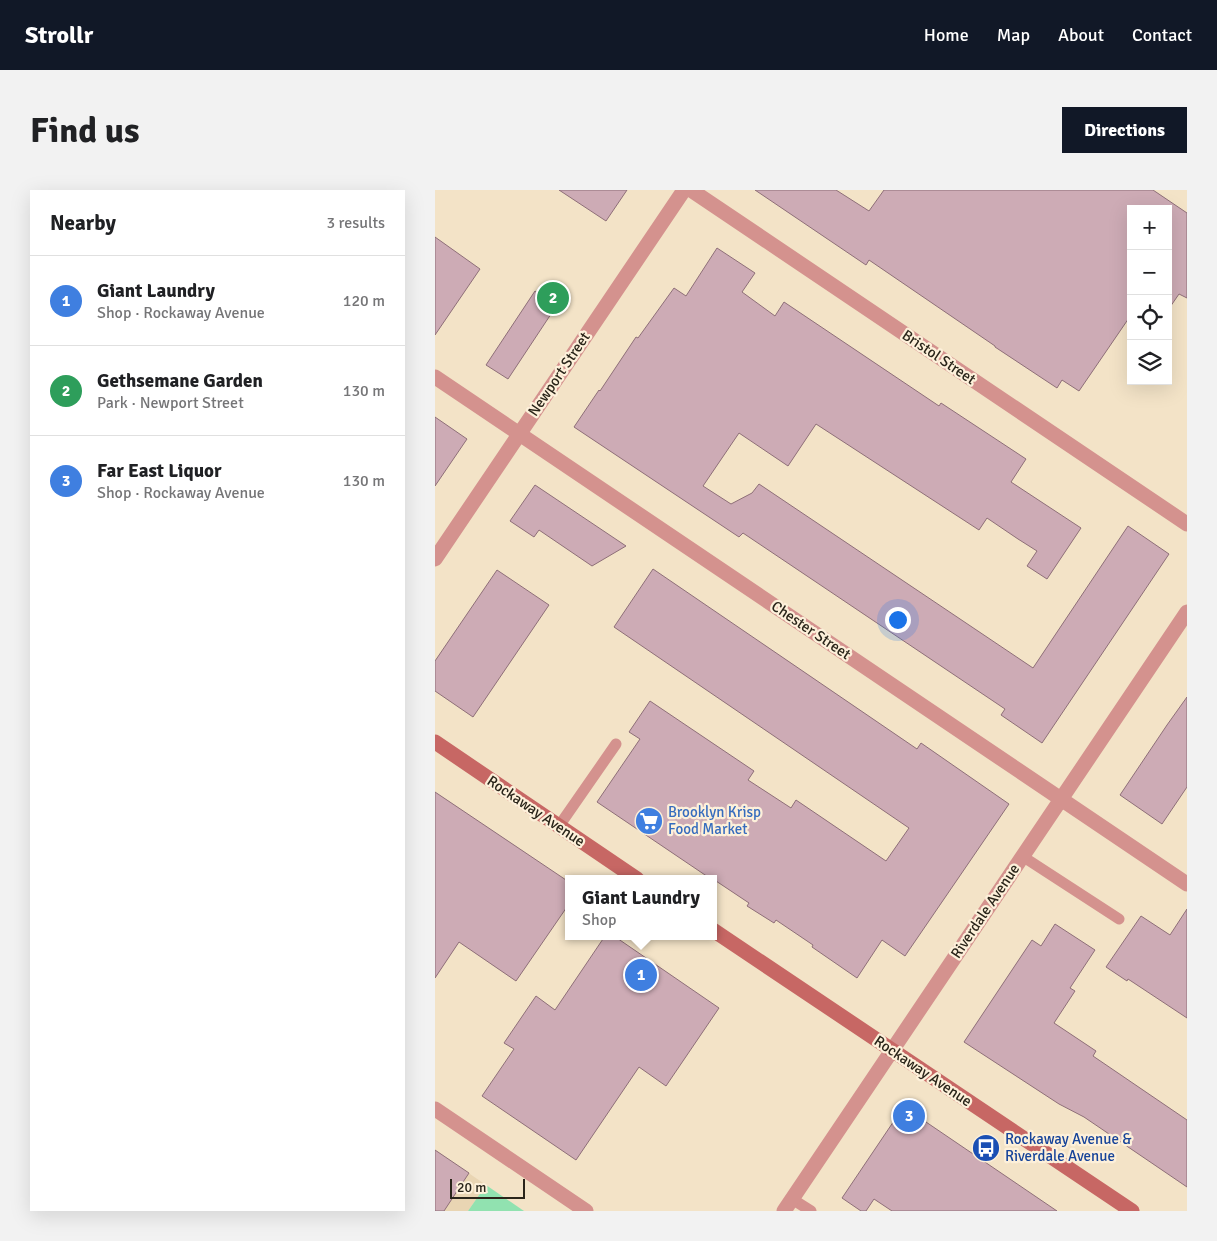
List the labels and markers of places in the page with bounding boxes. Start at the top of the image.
pin: 2 [537,279,569,317]
place label: Brooklyn Krisp Food Market [668,803,761,838]
supermarket icon: Brooklyn Krisp Food Market [634,806,664,836]
pin: 1 [625,956,657,994]
pin: 3 [893,1097,925,1135]
place label: Rockaway Avenue & Riverdale Avenue [1005,1130,1132,1165]
bus stop icon: Rockaway Avenue & Riverdale Avenue [971,1133,1001,1163]

